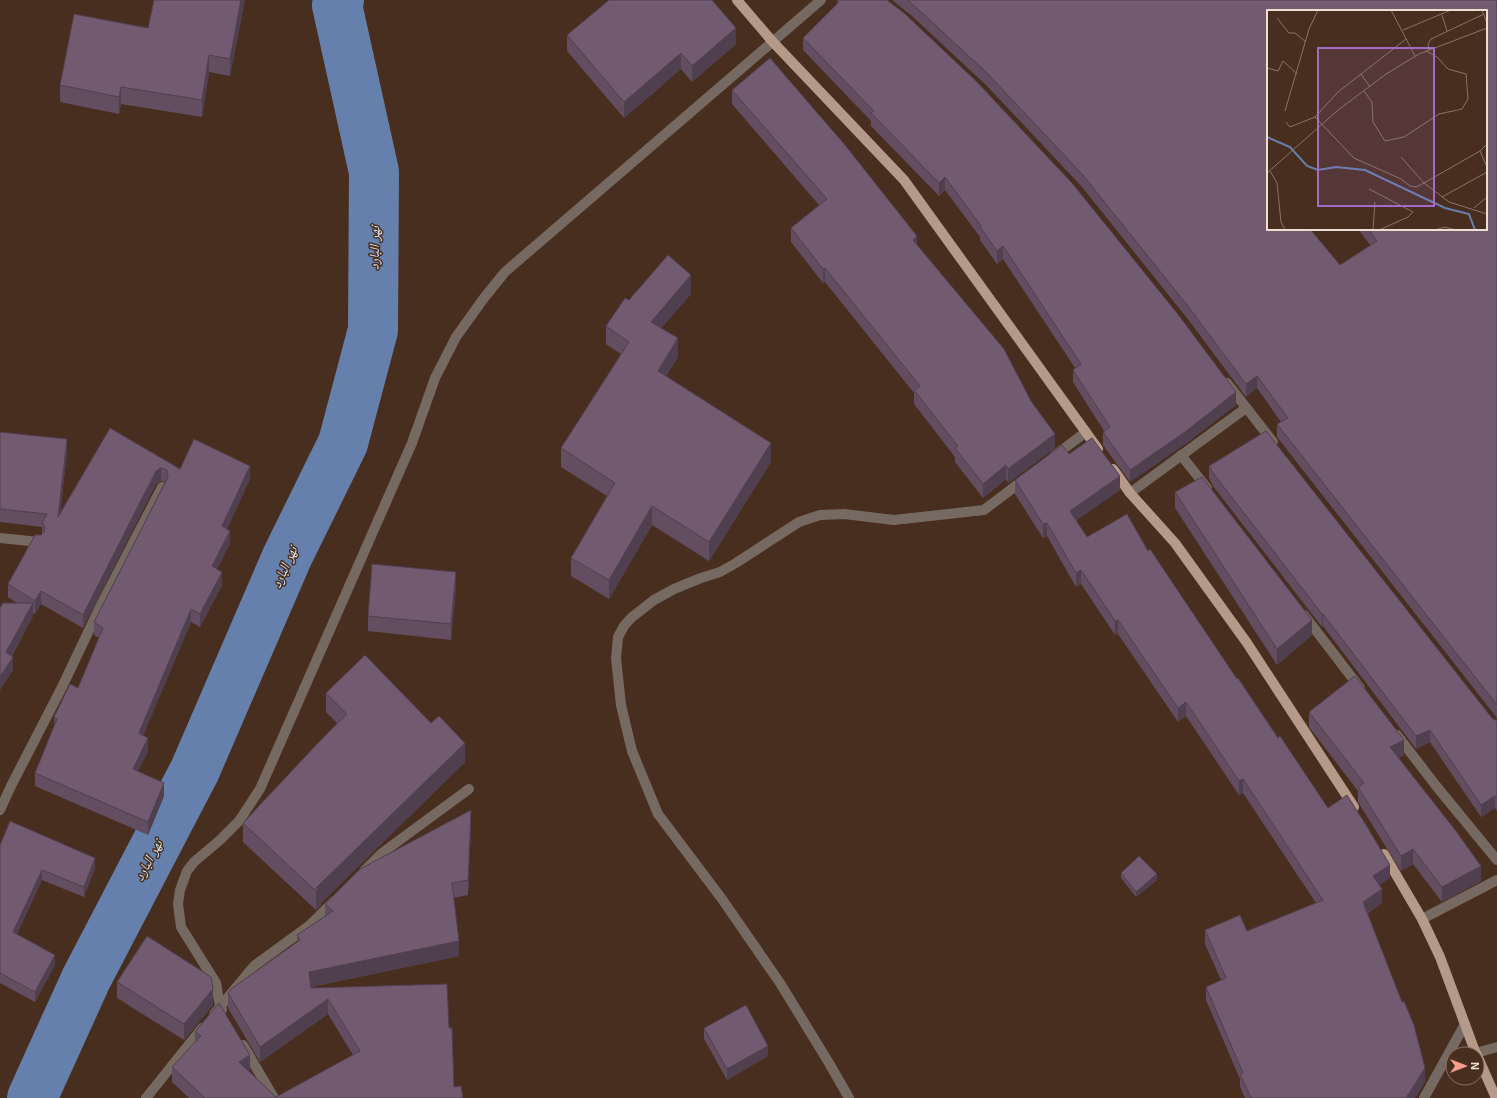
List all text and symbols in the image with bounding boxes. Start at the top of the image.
inset map [1267,10,1487,230]
water label: نهر البارد [366,224,383,270]
water label: نهر البارد [268,542,301,590]
water label: نهر البارد [131,835,167,883]
north arrow [1445,1046,1485,1086]
text: N [1469,1062,1481,1070]

